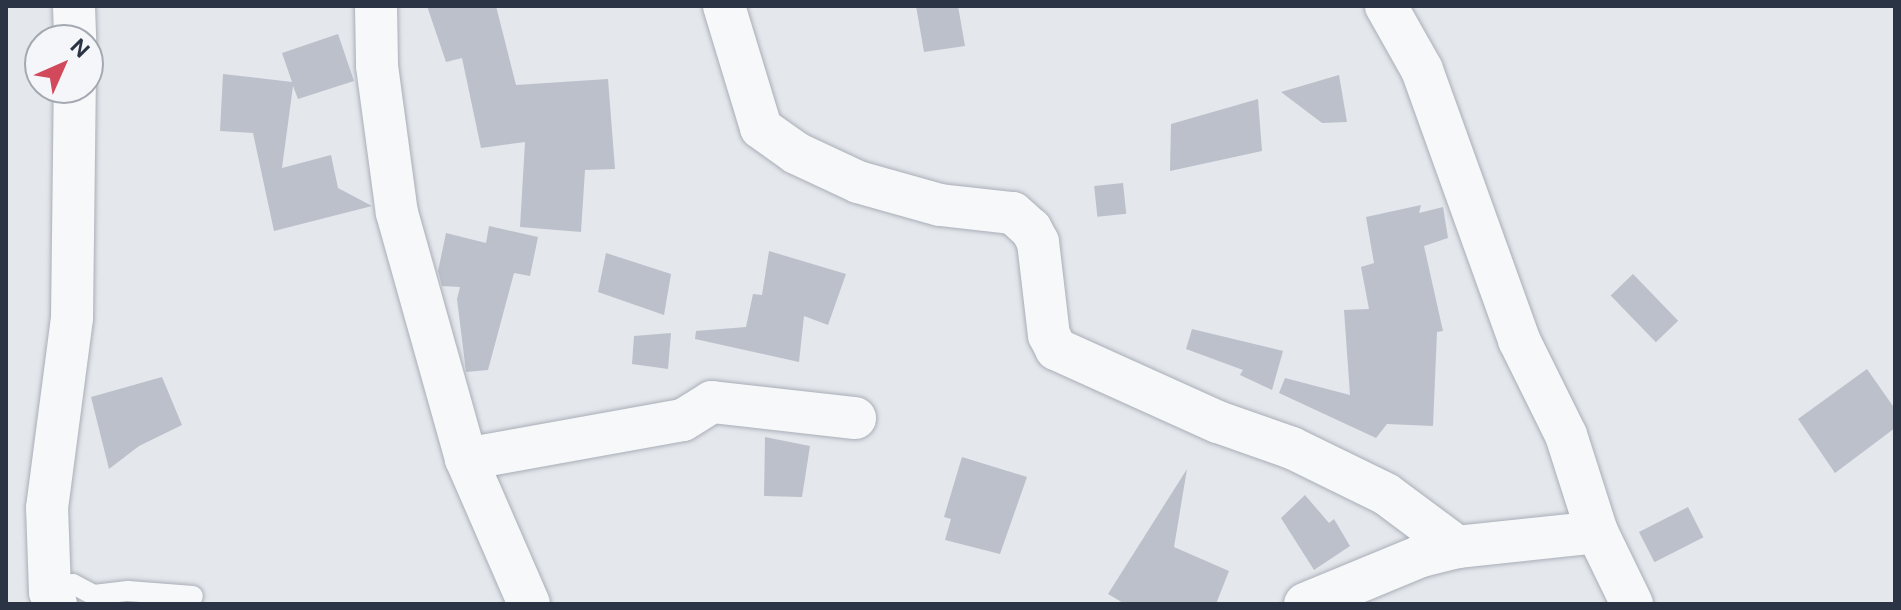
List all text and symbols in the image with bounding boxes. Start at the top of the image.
north arrow [24,24,104,104]
text: N [64,32,96,64]

